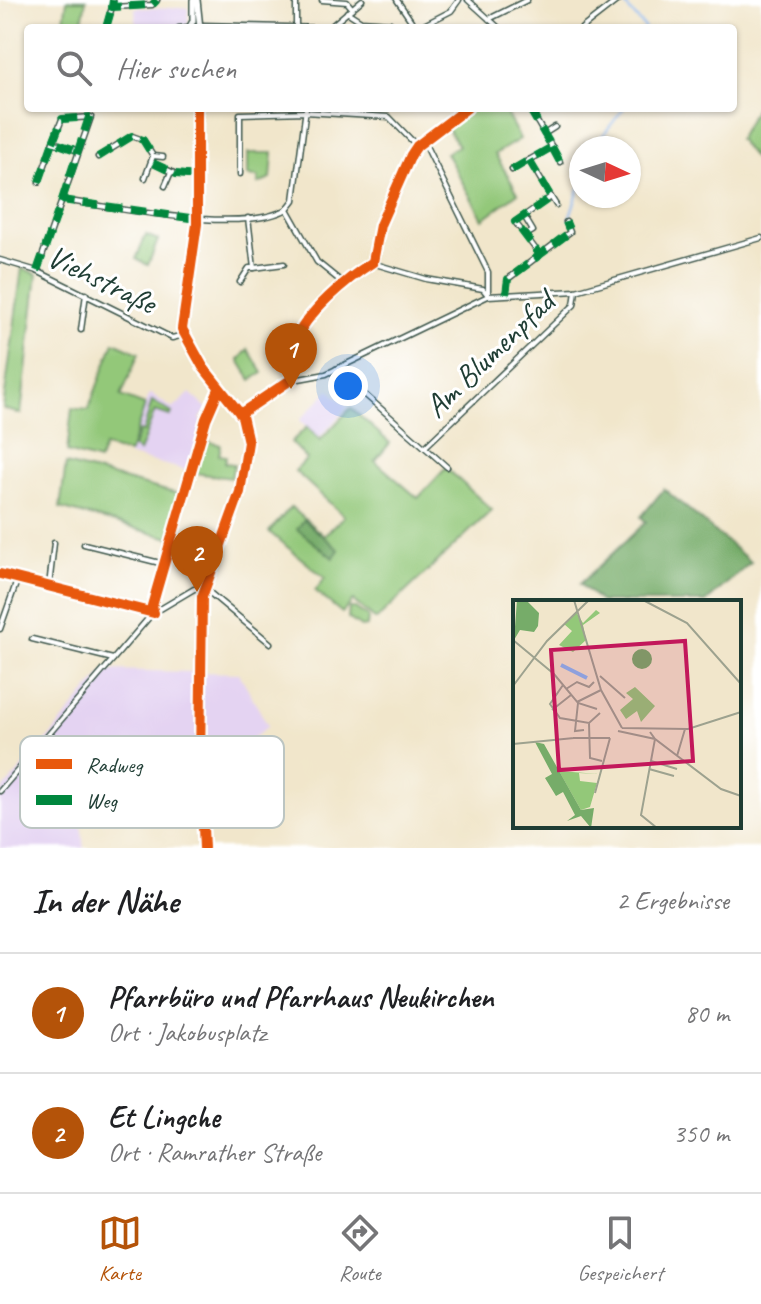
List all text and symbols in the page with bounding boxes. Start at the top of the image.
search box [24,24,737,112]
icon: search [52,46,96,90]
text: Hier suchen [116,49,236,87]
north arrow [569,136,641,208]
street label: Viehstraße [41,236,165,324]
street label: Am Blumenpfad [416,279,566,427]
pin: 1 [265,323,317,389]
your location [328,366,368,406]
pin: 2 [171,526,223,592]
inset map [513,600,741,828]
legend [20,736,284,828]
text: Radweg [86,751,143,779]
text: Weg [86,787,118,815]
text: In der Nähe [32,879,178,922]
text: 2 Ergebnisse [616,884,729,917]
text: Pfarrbüro und Pfarrhaus Neukirchen [108,978,494,1016]
text: 1 [52,997,64,1030]
text: 80 m [685,997,729,1030]
text: Ort · Jakobusplatz [108,1016,266,1049]
text: Et Lingche [108,1098,220,1136]
text: 2 [52,1117,64,1150]
text: 350 m [673,1117,729,1150]
text: Ort · Ramrather Straße [108,1136,321,1169]
tab: Karte [98,1211,142,1287]
tab: Route [338,1211,382,1287]
tab: Gespeichert [577,1211,663,1287]

